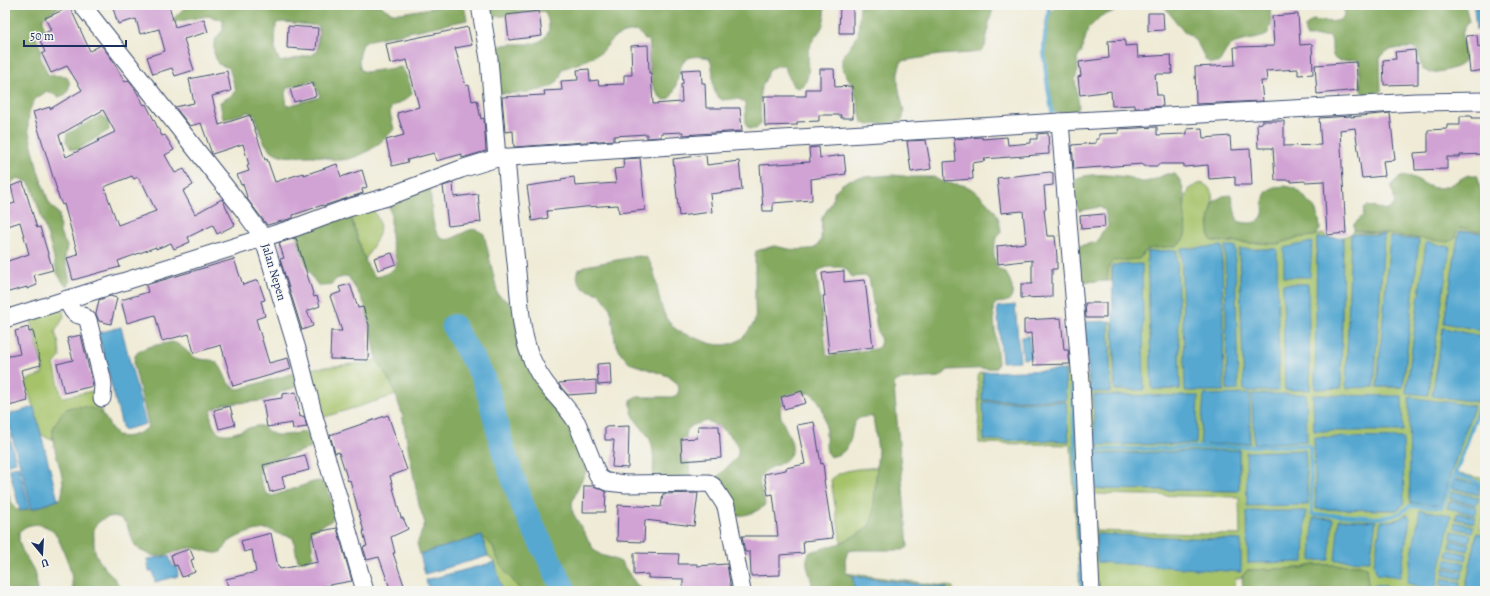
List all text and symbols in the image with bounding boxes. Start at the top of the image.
scale bar [24,22,126,48]
text: 50 m [30,28,54,44]
street label: Jalan Nepen [258,242,290,303]
north arrow [22,534,62,574]
text: U [38,555,51,572]

